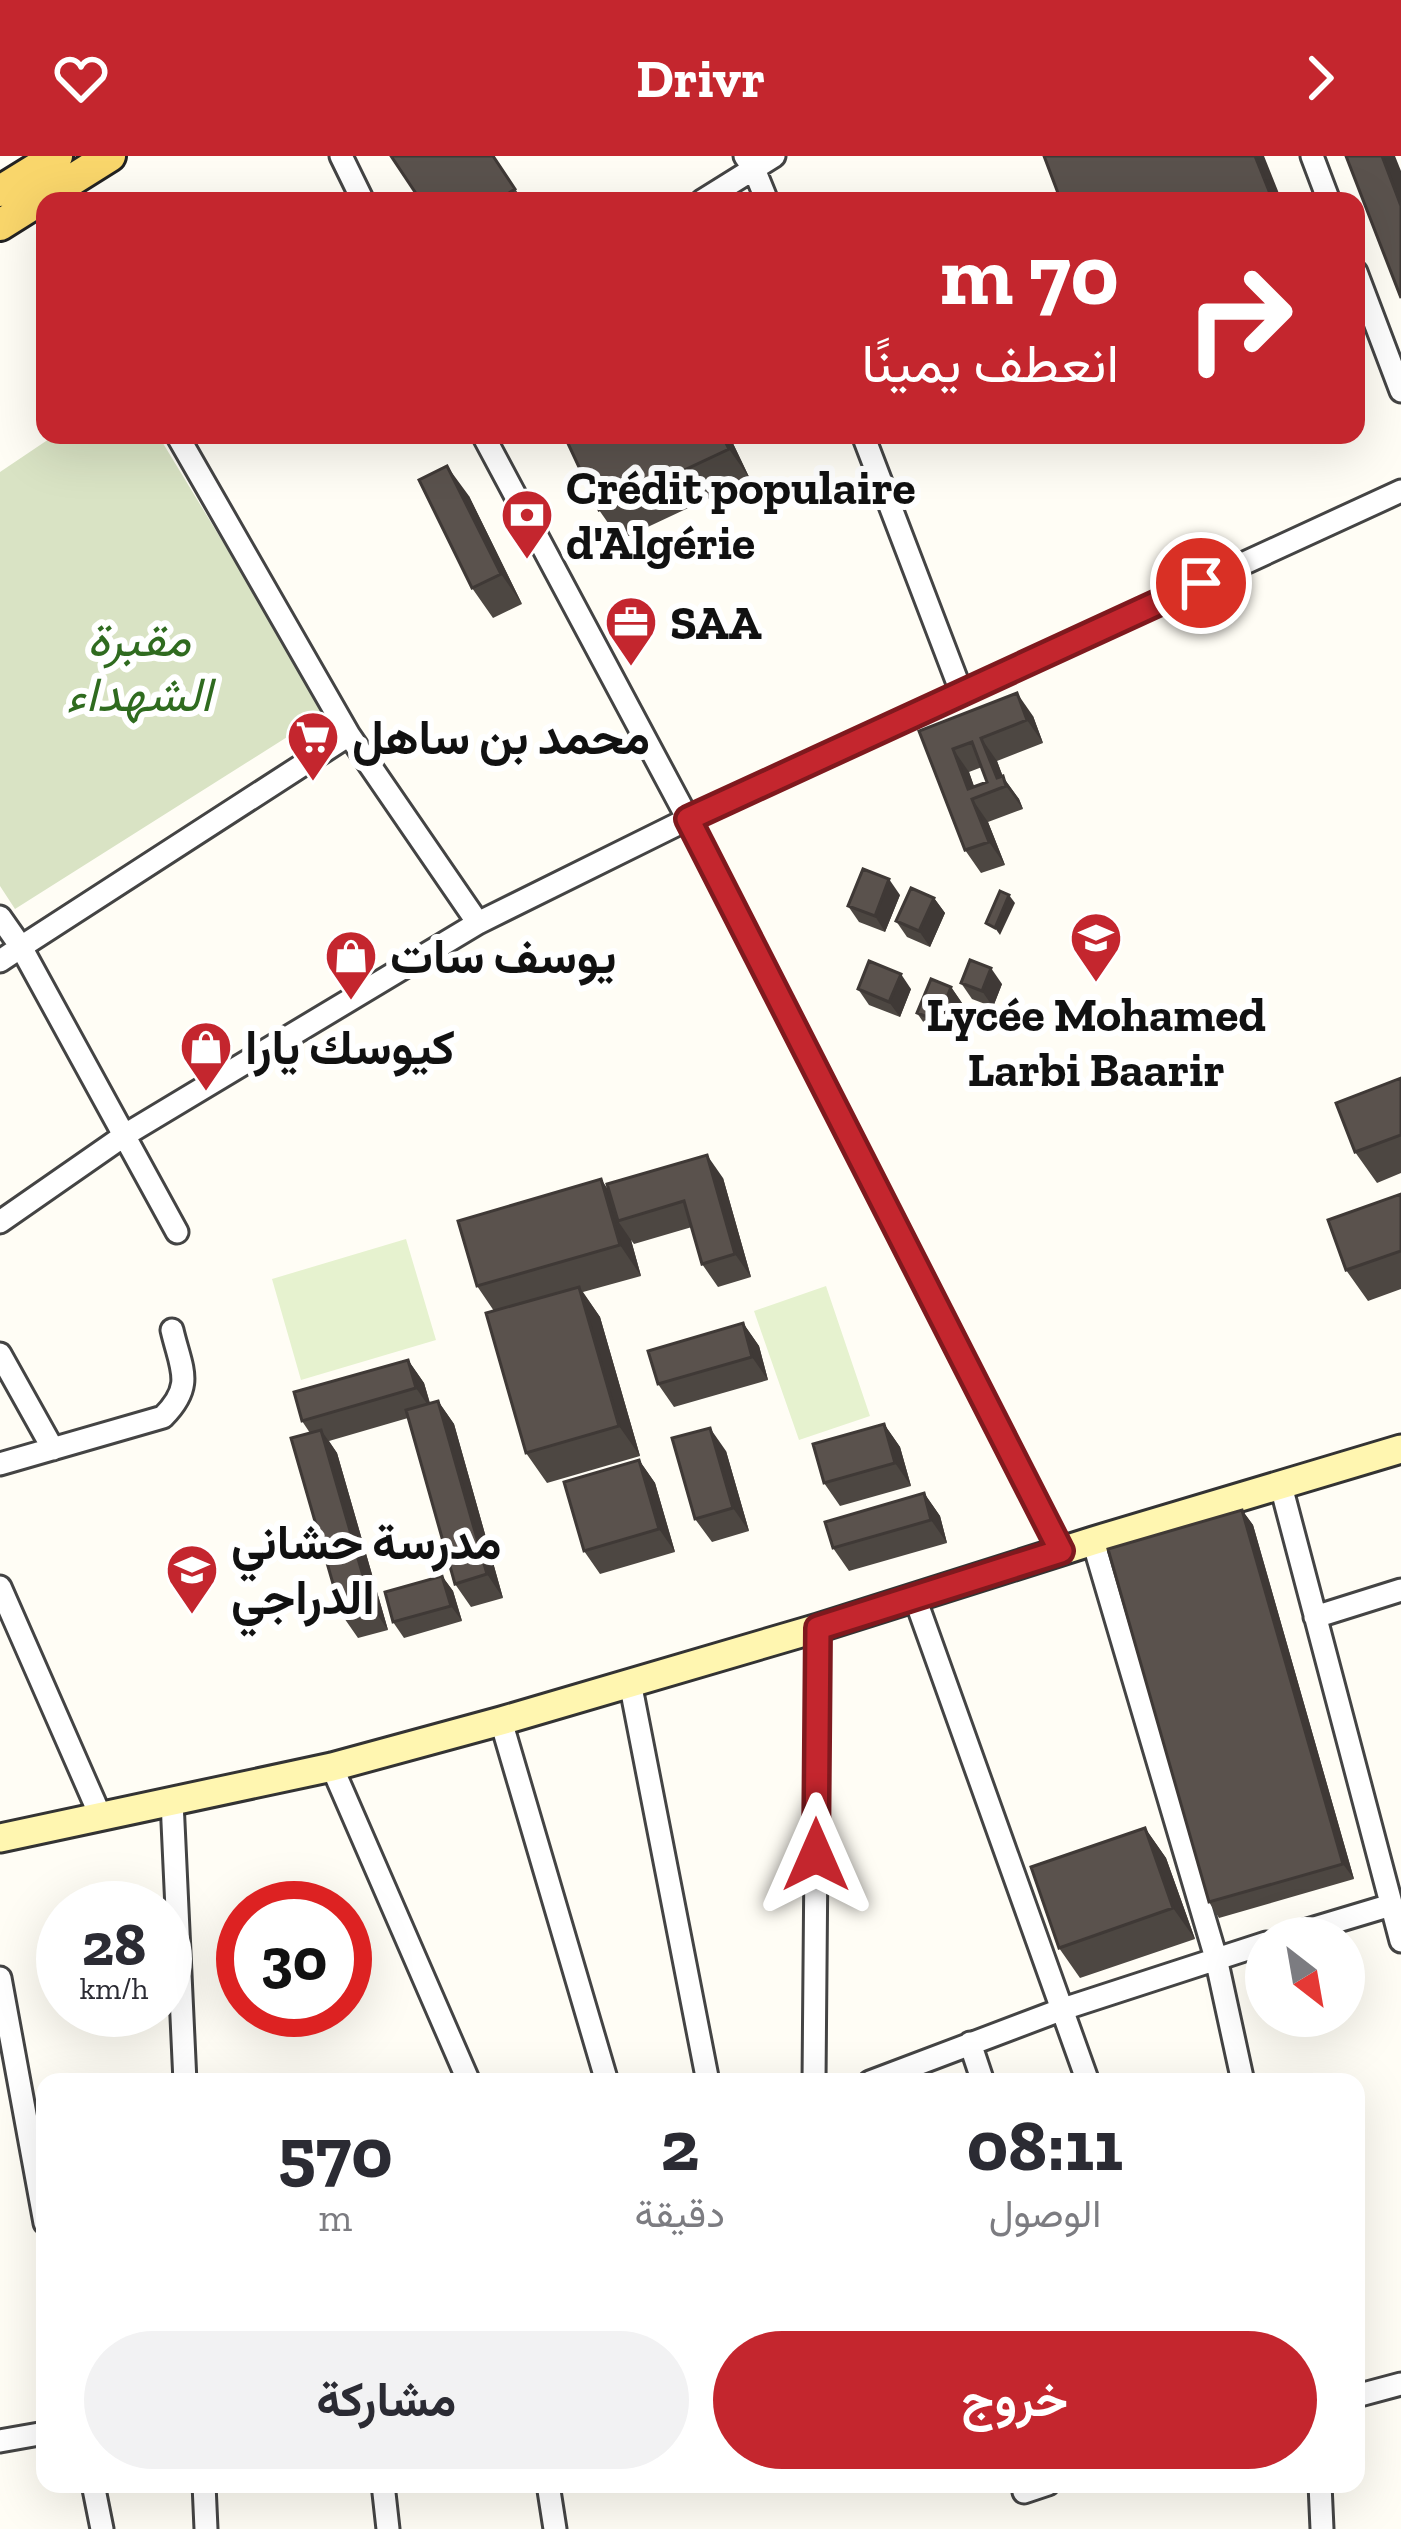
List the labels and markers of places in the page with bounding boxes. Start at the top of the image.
place label: Crédit populaire d'Algérie [566,459,916,571]
bank icon: Crédit populaire d'Algérie [499,487,555,561]
pin [1150,532,1252,634]
office icon: SAA [603,594,659,668]
place label: SAA [670,594,761,651]
supermarket icon: محمد بن ساهل [285,709,341,783]
place label: محمد بن ساهل [352,709,650,766]
school or university icon: Lycée Mohamed Larbi Baarir [1068,910,1124,984]
shop icon: يوسف سات [323,928,379,1002]
place label: يوسف سات [390,928,617,986]
place label: Lycée Mohamed Larbi Baarir [926,986,1266,1098]
shop icon: كيوسك يارا [178,1019,234,1093]
place label: كيوسك يارا [245,1019,455,1077]
place label: مدرسة حشاني الدراجي [231,1514,502,1637]
school or university icon: مدرسة حشاني الدراجي [164,1542,220,1616]

